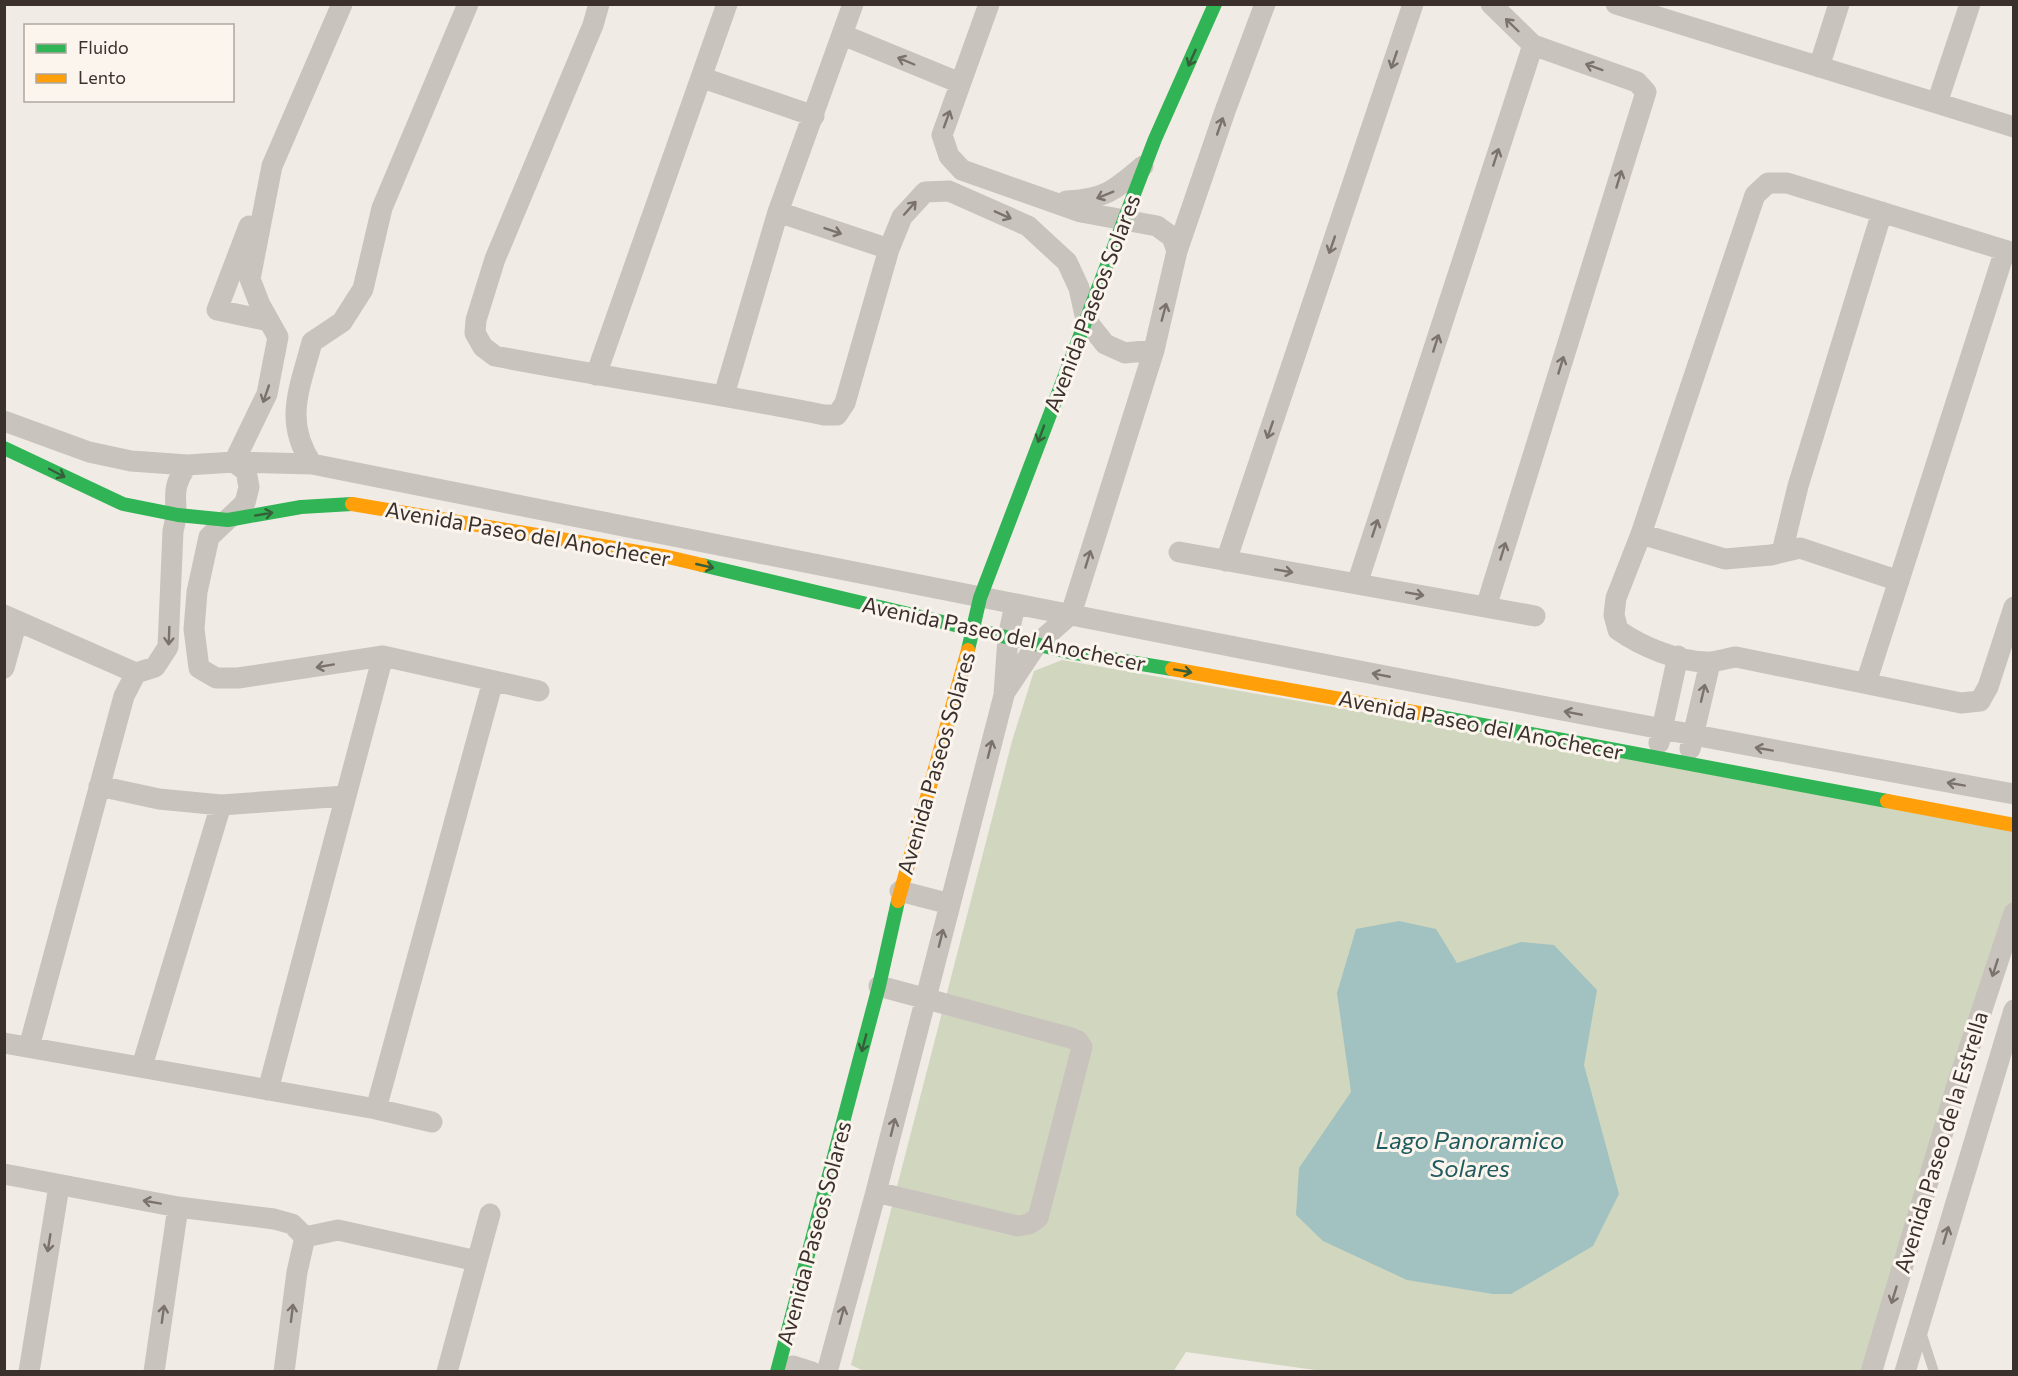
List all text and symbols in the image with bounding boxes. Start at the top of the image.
one-way arrow [1504,17,1519,32]
legend [24,24,234,102]
text: Fluido [78,36,129,58]
one-way arrow [1185,48,1197,66]
one-way arrow [1388,50,1399,69]
one-way arrow [897,55,916,66]
one-way arrow [1585,61,1604,72]
text: Lento [78,66,126,88]
one-way arrow [942,111,953,129]
one-way arrow [1215,117,1226,135]
one-way arrow [1491,148,1502,167]
one-way arrow [1614,170,1625,189]
street label: Avenida Paseos Solares [1038,190,1145,415]
one-way arrow [1096,190,1114,201]
one-way arrow [903,201,917,216]
one-way arrow [993,210,1011,221]
one-way arrow [823,226,842,237]
one-way arrow [1326,235,1337,254]
one-way arrow [1159,303,1170,322]
one-way arrow [1431,334,1442,353]
one-way arrow [1556,356,1567,375]
one-way arrow [259,384,270,403]
one-way arrow [1264,420,1275,439]
one-way arrow [1035,424,1046,443]
one-way arrow [48,468,66,479]
street label: Avenida Paseo del Anochecer [383,495,673,572]
one-way arrow [254,508,274,519]
one-way arrow [1371,519,1382,538]
one-way arrow [1498,542,1509,561]
one-way arrow [1083,550,1094,569]
one-way arrow [696,560,715,572]
one-way arrow [1274,566,1293,577]
one-way arrow [1404,589,1424,600]
street label: Avenida Paseo del Anochecer [860,590,1149,677]
one-way arrow [163,626,174,646]
street label: Avenida Paseos Solares [891,648,980,877]
one-way arrow [316,660,335,671]
one-way arrow [1172,666,1192,677]
one-way arrow [1372,669,1391,680]
street label: Avenida Paseo del Anochecer [1337,684,1626,765]
one-way arrow [1697,684,1709,703]
one-way arrow [1563,707,1583,718]
one-way arrow [984,740,996,759]
one-way arrow [1755,743,1774,754]
one-way arrow [1947,778,1966,789]
one-way arrow [936,929,948,948]
one-way arrow [1989,958,2000,977]
street label: Avenida Paseo de la Estrella [1888,1008,1993,1276]
one-way arrow [858,1033,869,1052]
street label: Avenida Paseos Solares [771,1118,856,1348]
one-way arrow [887,1118,899,1137]
water label: Lago Panoramico Solares [1376,1125,1564,1182]
one-way arrow [143,1196,163,1207]
one-way arrow [1941,1226,1952,1245]
one-way arrow [44,1233,55,1253]
one-way arrow [1888,1285,1899,1304]
one-way arrow [157,1304,168,1324]
one-way arrow [286,1304,297,1324]
one-way arrow [837,1306,848,1325]

